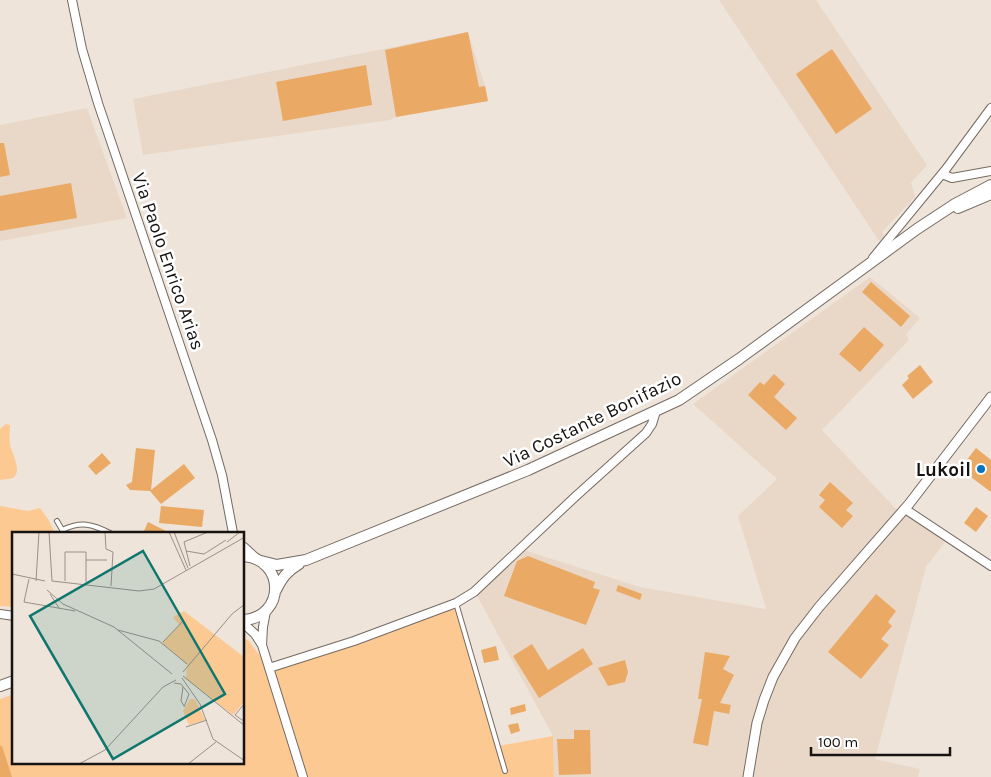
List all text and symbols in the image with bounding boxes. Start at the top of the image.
street label: Via Paolo Enrico Arias [127,170,209,353]
street label: Via Costante Bonifazio [500,367,685,473]
place label: Lukoil [916,459,971,481]
marker: Lukoil [975,463,987,475]
inset map [12,532,245,764]
scale bar [811,724,950,756]
text: 100 m [818,733,858,751]

